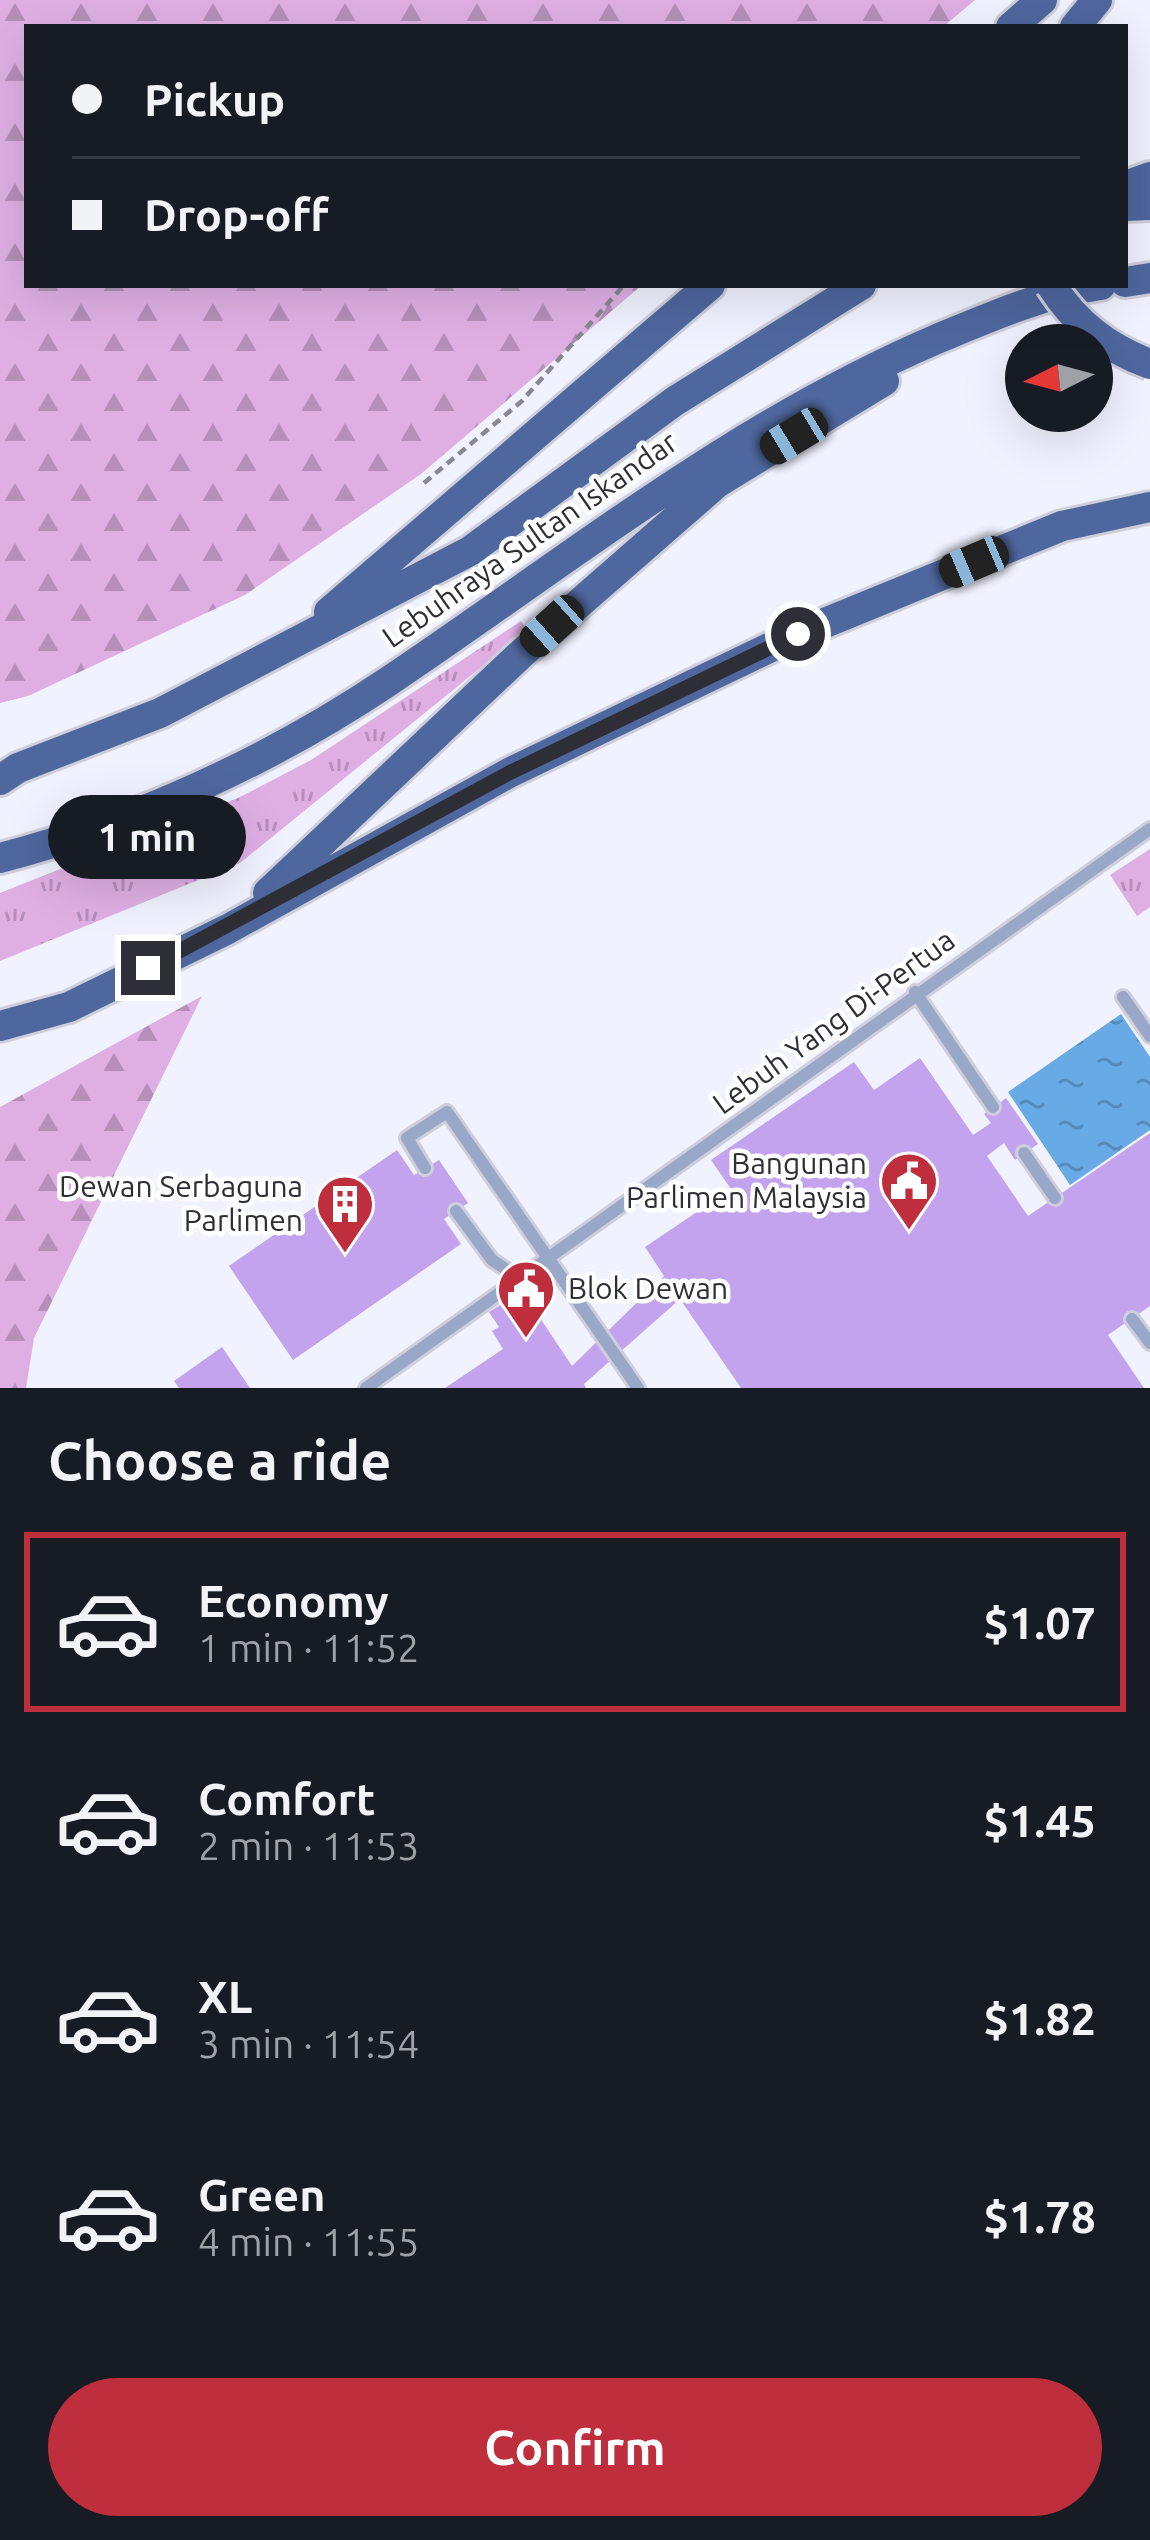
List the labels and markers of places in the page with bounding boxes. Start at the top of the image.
place label: Bangunan Parlimen Malaysia [626,1146,867,1214]
public building icon: Bangunan Parlimen Malaysia [878,1150,940,1232]
place label: Dewan Serbaguna Parlimen [59,1169,303,1237]
building icon: Dewan Serbaguna Parlimen [314,1173,376,1255]
public building icon: Blok Dewan [495,1258,557,1340]
place label: Blok Dewan [568,1271,728,1305]

